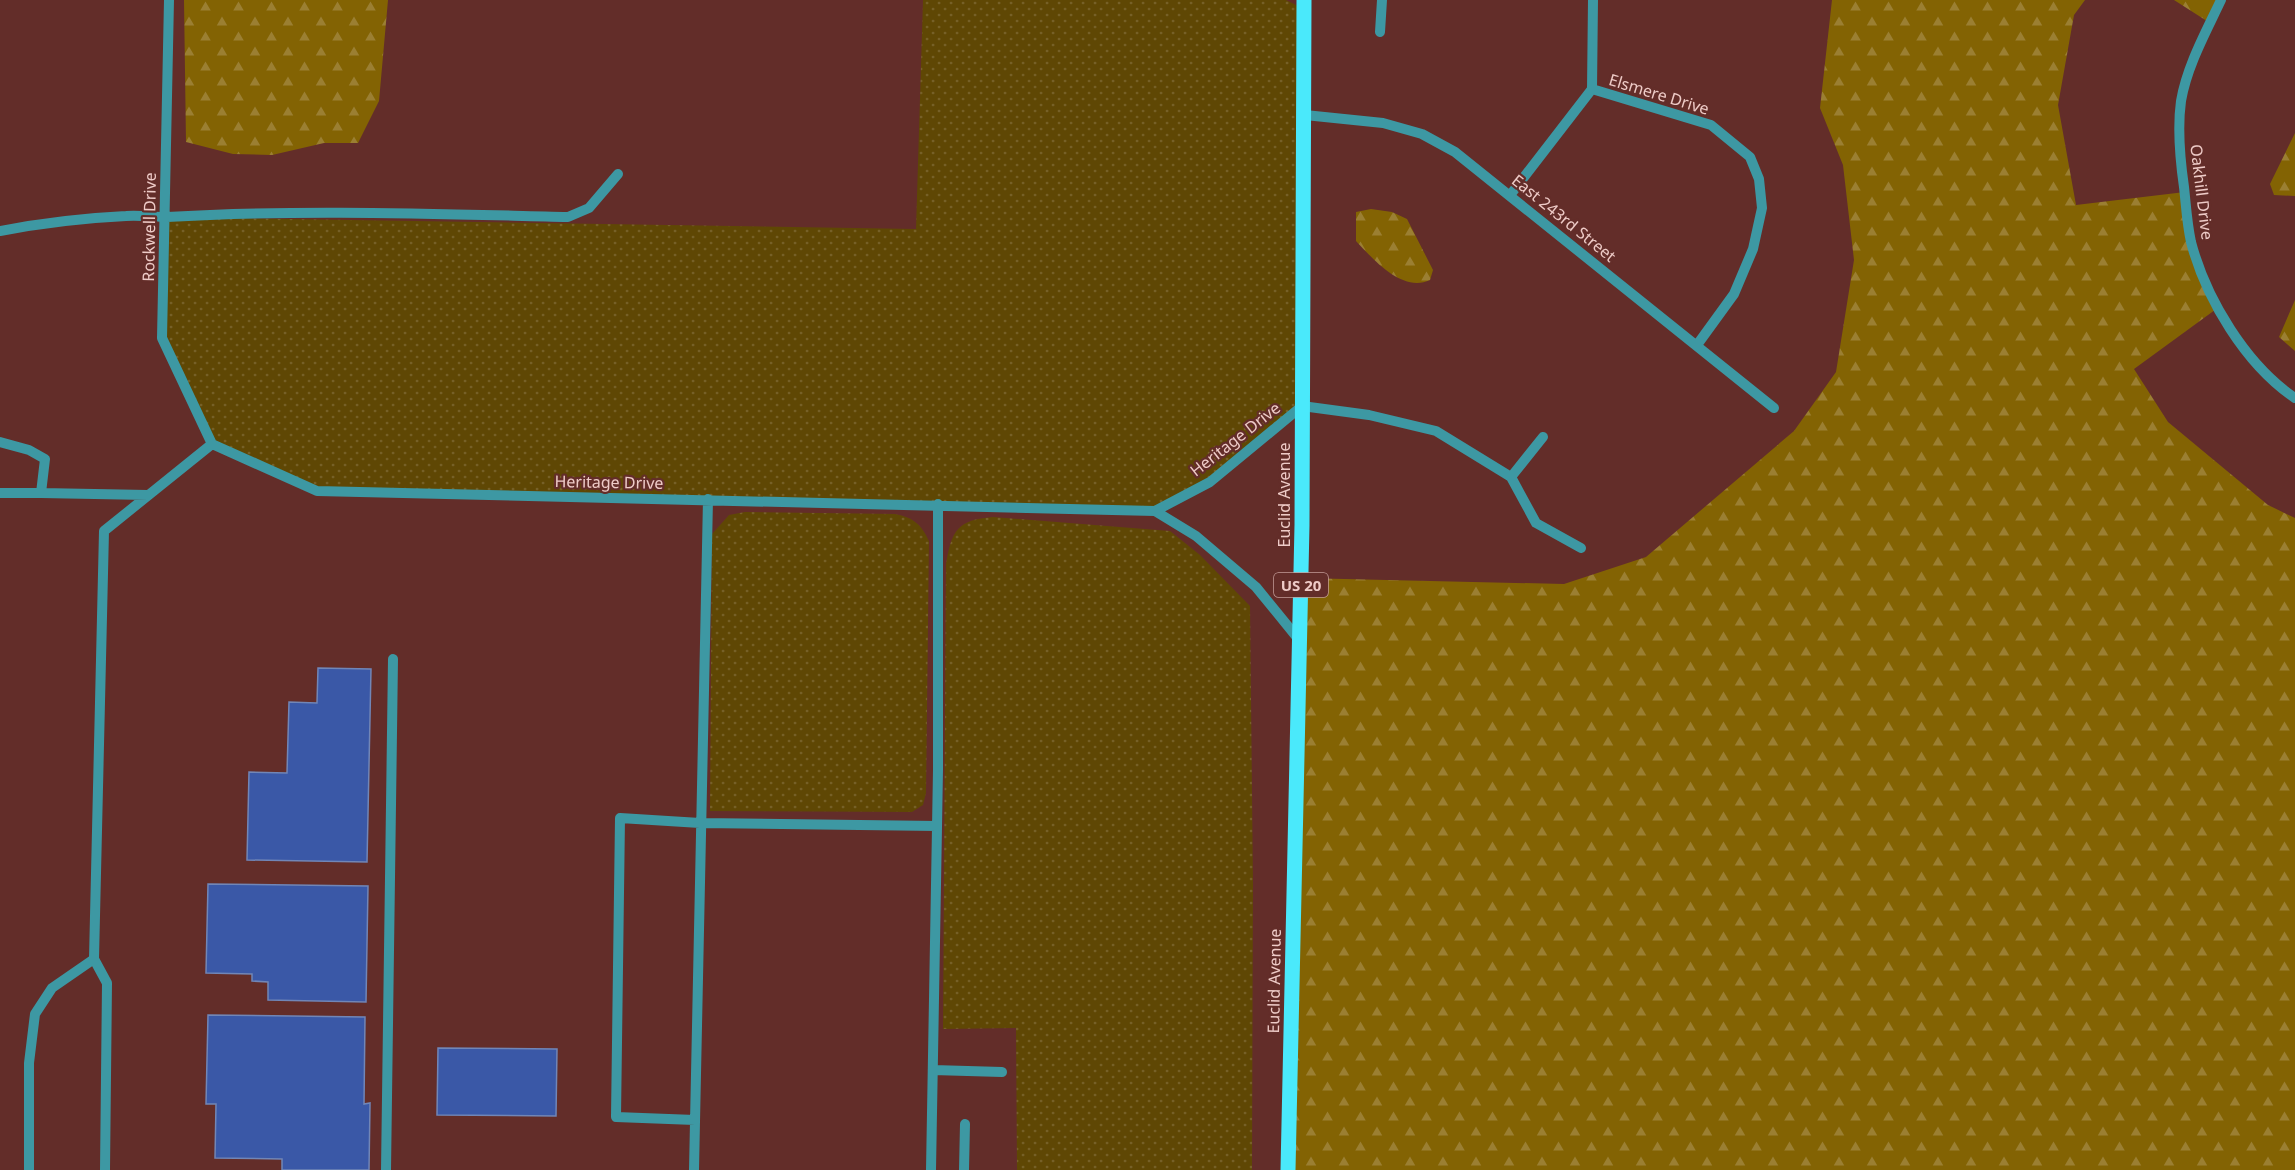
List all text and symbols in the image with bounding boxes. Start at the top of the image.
street label: Elsmere Drive [1606,68,1712,120]
street label: Oakhill Drive [2185,143,2219,241]
street label: East 243rd Street [1507,169,1621,267]
street label: Rockwell Drive [137,172,161,282]
street label: Heritage Drive [1185,397,1285,481]
street label: Euclid Avenue [1273,443,1295,547]
street label: Heritage Drive [554,470,664,494]
road number: US 20 [1274,573,1328,597]
street label: Euclid Avenue [1262,928,1286,1034]

